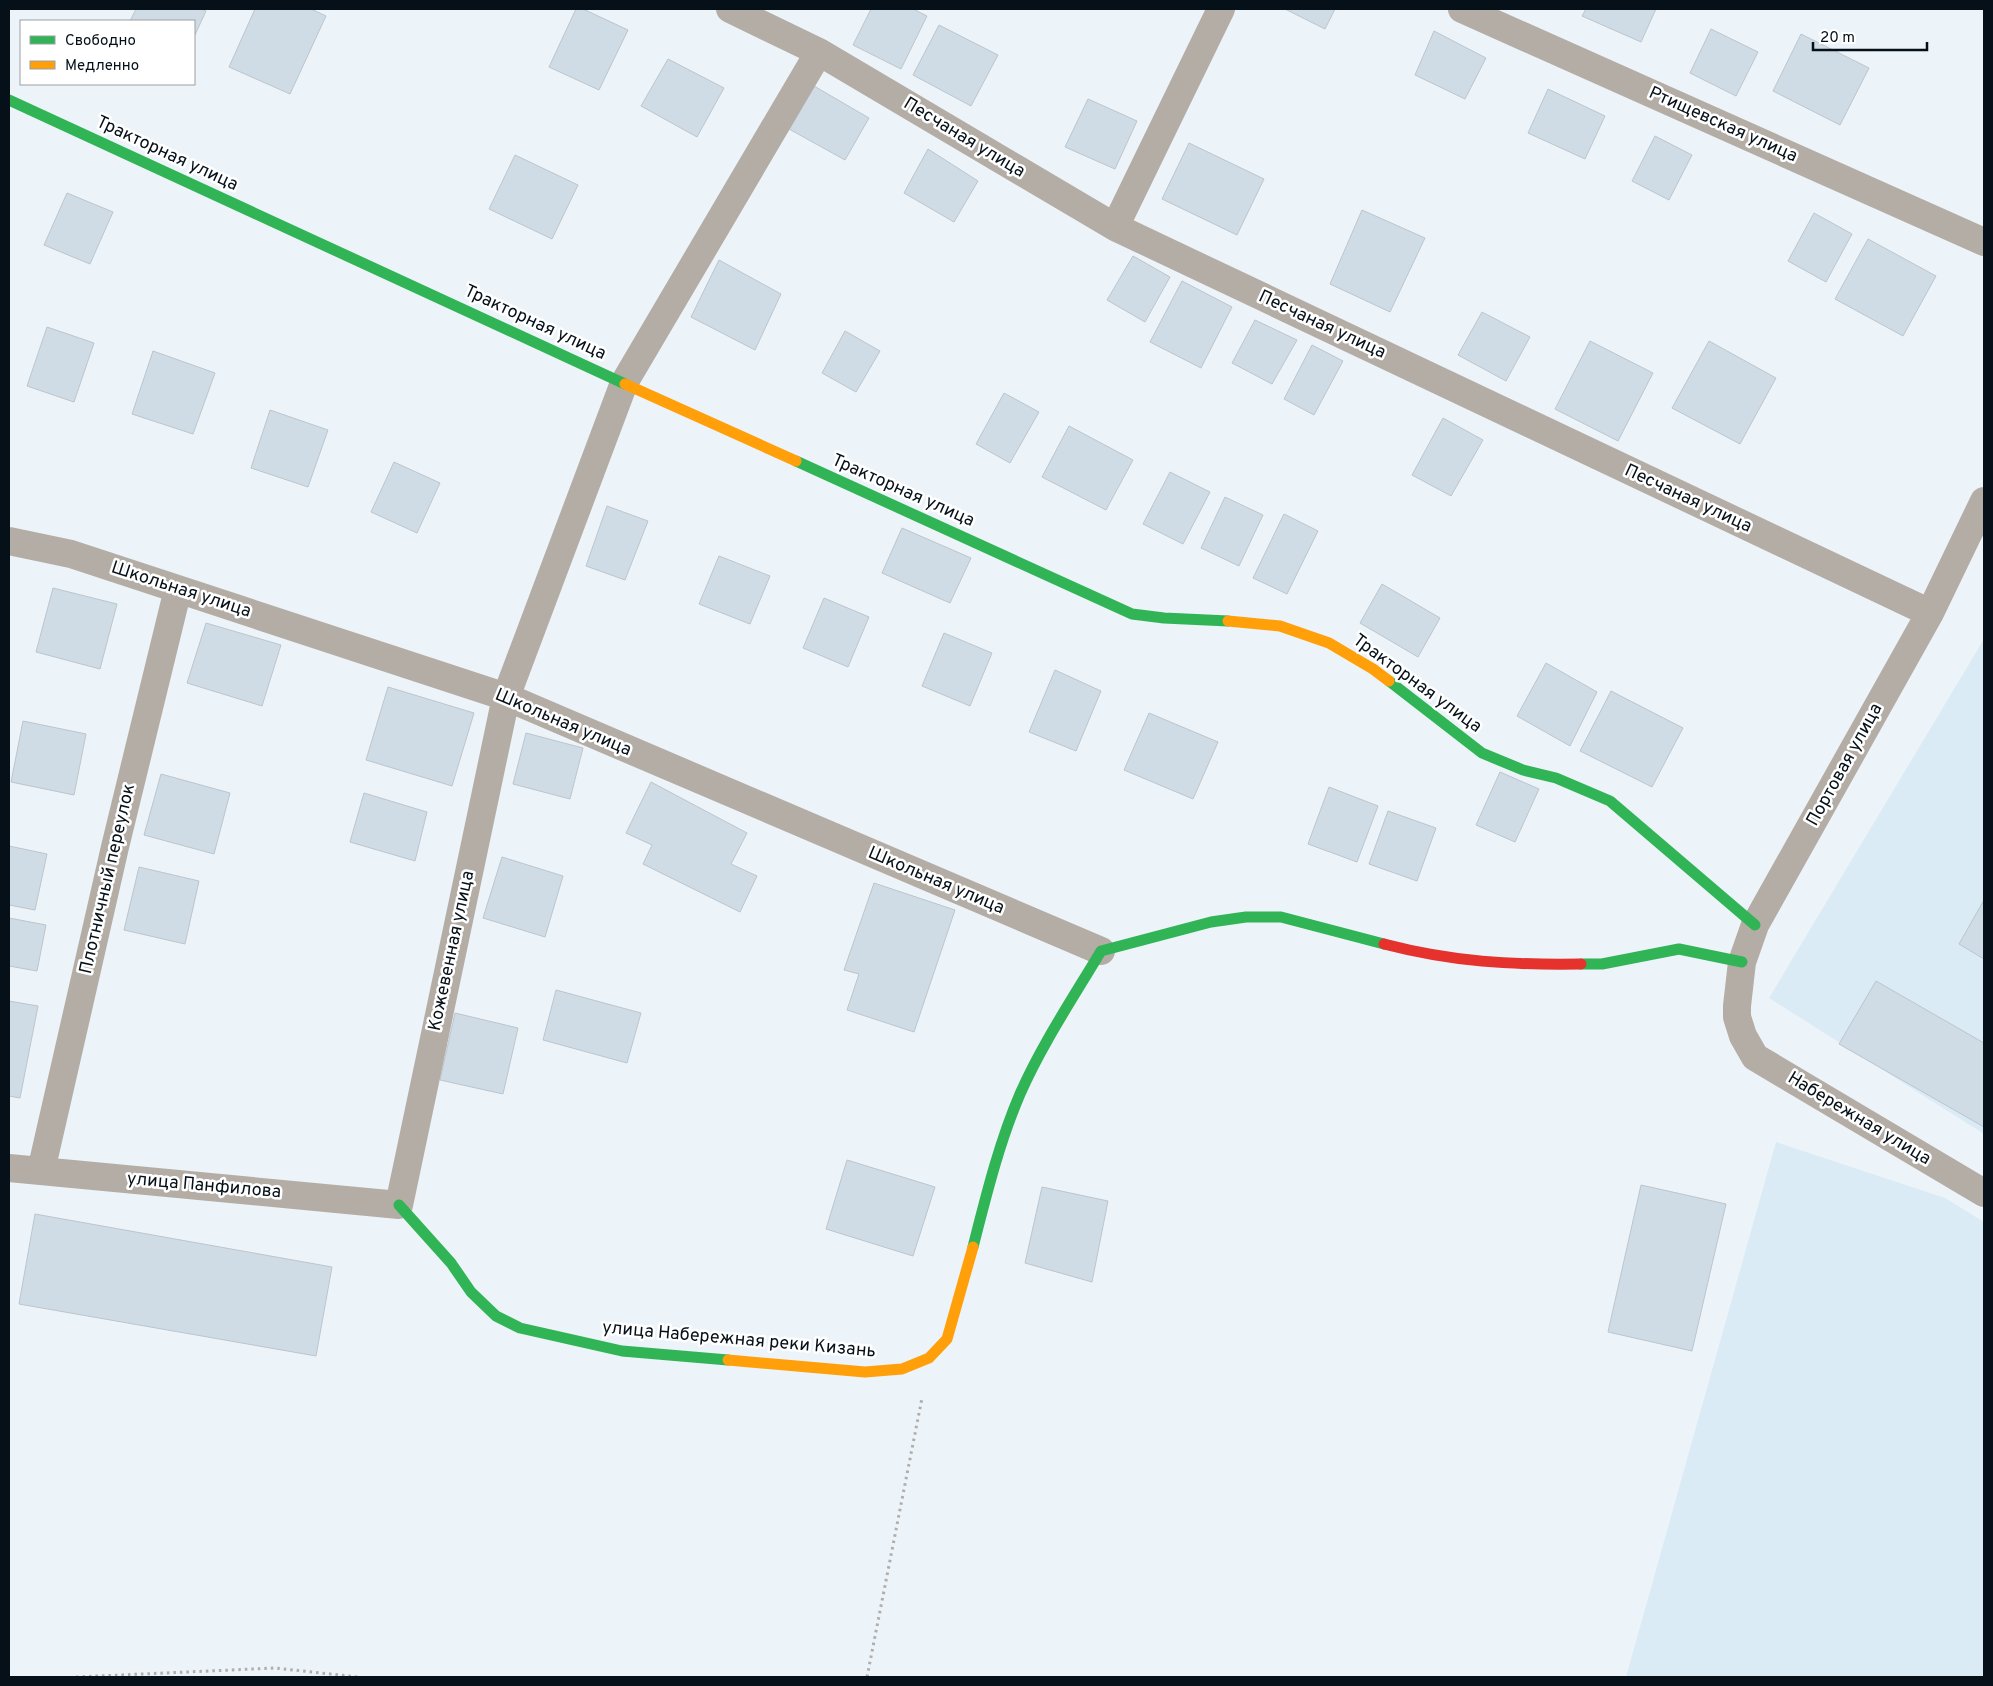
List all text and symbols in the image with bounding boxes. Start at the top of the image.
legend [20,20,195,85]
scale bar [1813,20,1927,52]
text: 20 m [1820,29,1855,48]
text: Свободно [65,32,136,51]
text: Медленно [65,57,139,76]
street label: Ртищевская улица [1645,82,1801,168]
street label: Песчаная улица [899,93,1029,183]
street label: Тракторная улица [92,111,242,197]
street label: Тракторная улица [460,280,610,366]
street label: Песчаная улица [1255,285,1389,365]
street label: Тракторная улица [828,449,978,533]
street label: Песчаная улица [1621,459,1755,539]
street label: Школьная улица [108,556,254,624]
street label: Тракторная улица [1348,629,1486,739]
street label: Школьная улица [491,684,635,762]
street label: Портовая улица [1802,700,1888,830]
street label: Плотничный переулок [75,782,141,976]
street label: Школьная улица [864,842,1008,920]
street label: Кожевенная улица [424,869,480,1033]
street label: Набережная улица [1783,1067,1935,1171]
street label: улица Панфилова [126,1168,282,1204]
street label: улица Набережная реки Кизань [601,1317,877,1363]

